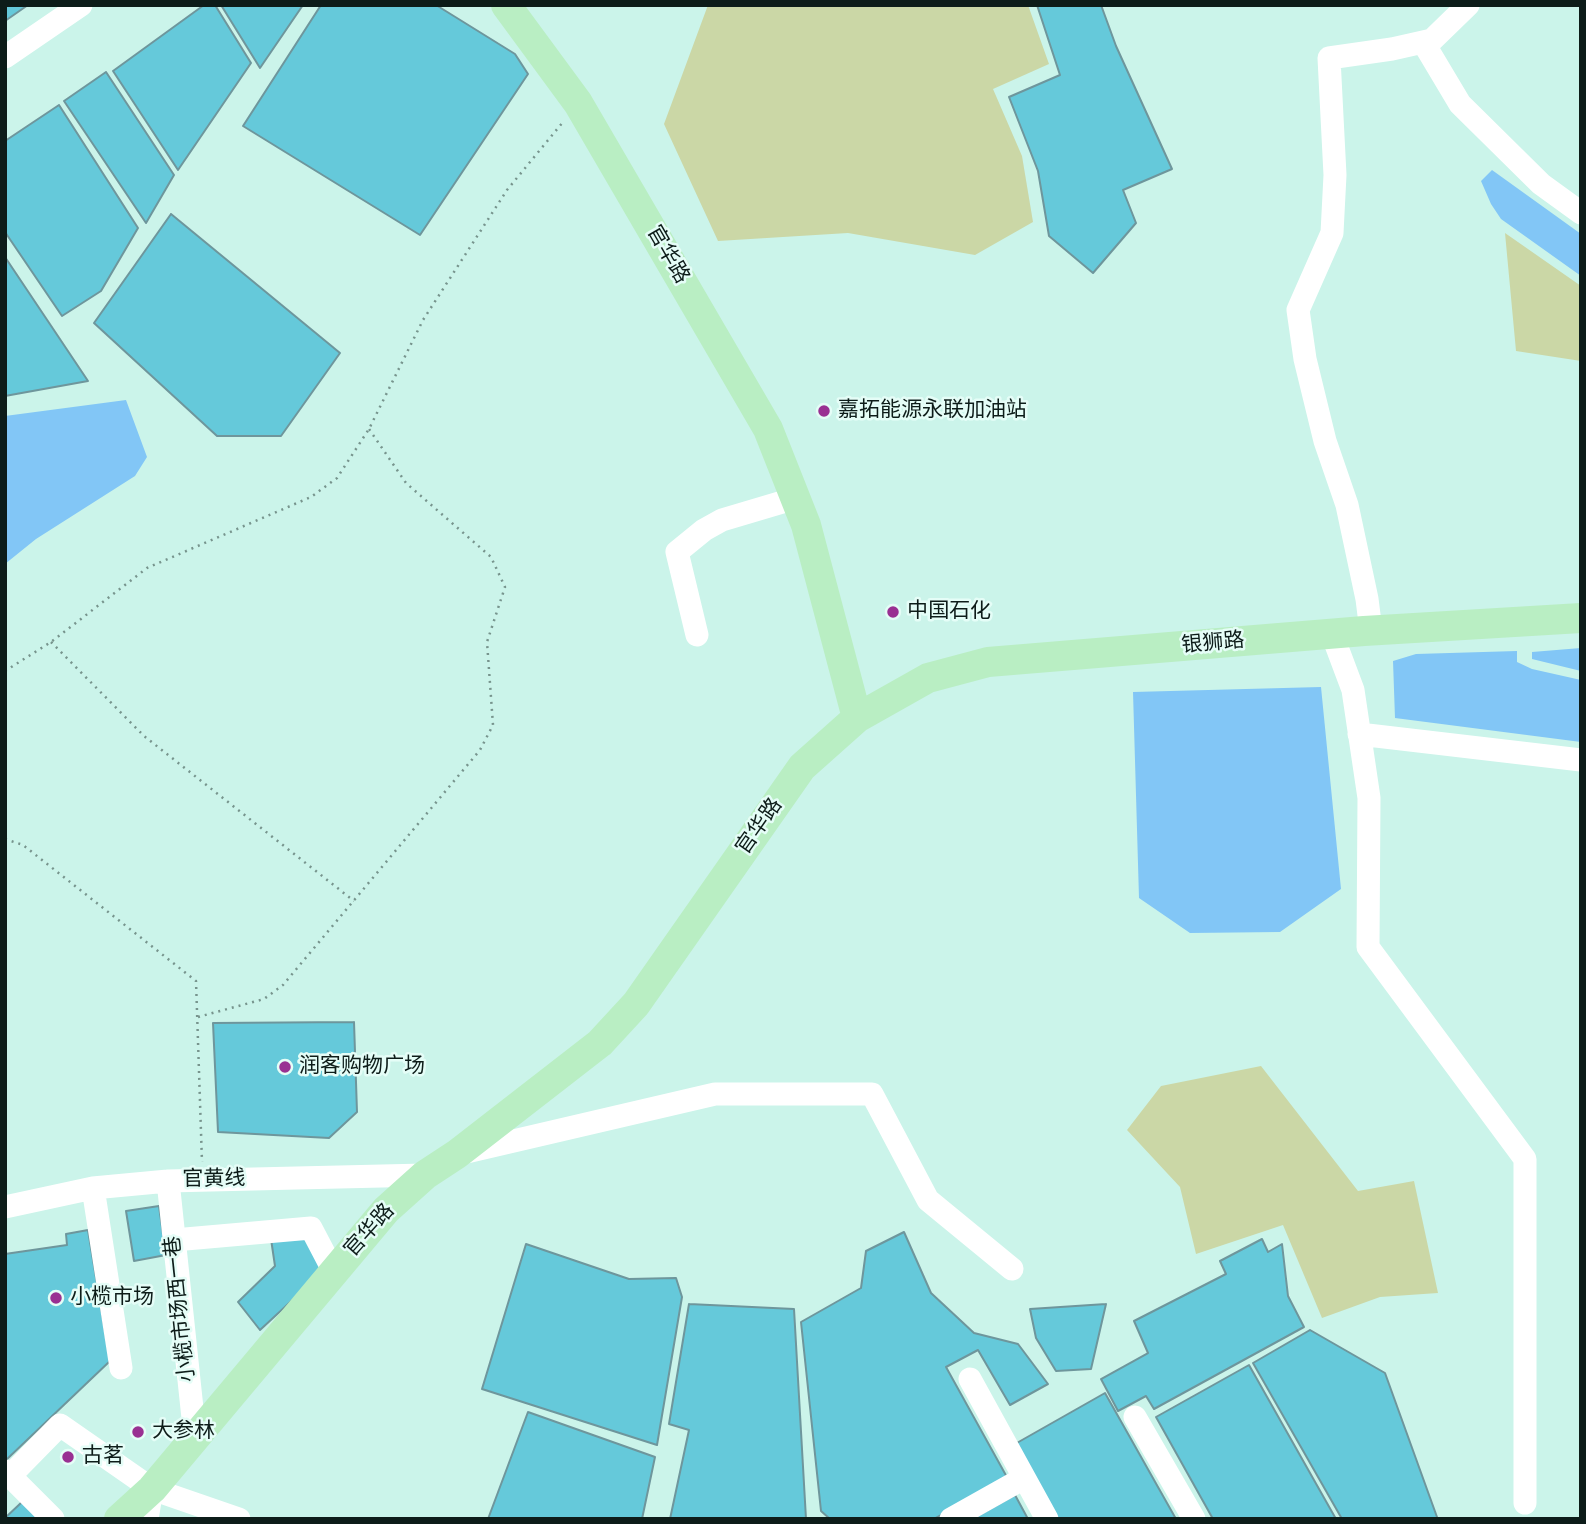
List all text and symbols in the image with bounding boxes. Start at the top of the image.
street label: 官华路 [640,221,694,289]
place label: 嘉拓能源永联加油站 [838,398,1027,424]
marker: 嘉拓能源永联加油站 [816,403,832,419]
place label: 中国石化 [907,599,991,625]
marker: 中国石化 [885,604,901,620]
street label: 银狮路 [1181,629,1245,659]
street label: 官华路 [732,794,788,860]
place label: 润客购物广场 [299,1054,425,1080]
marker: 润客购物广场 [277,1059,293,1075]
street label: 官黄线 [182,1167,246,1193]
street label: 官华路 [340,1199,400,1263]
street label: 小榄市场西一巷 [161,1235,201,1383]
place label: 小榄市场 [70,1285,154,1311]
marker: 小榄市场 [48,1290,64,1306]
place label: 大参林 [152,1419,215,1445]
marker: 大参林 [130,1424,146,1440]
place label: 古茗 [82,1444,124,1470]
marker: 古茗 [60,1449,76,1465]

